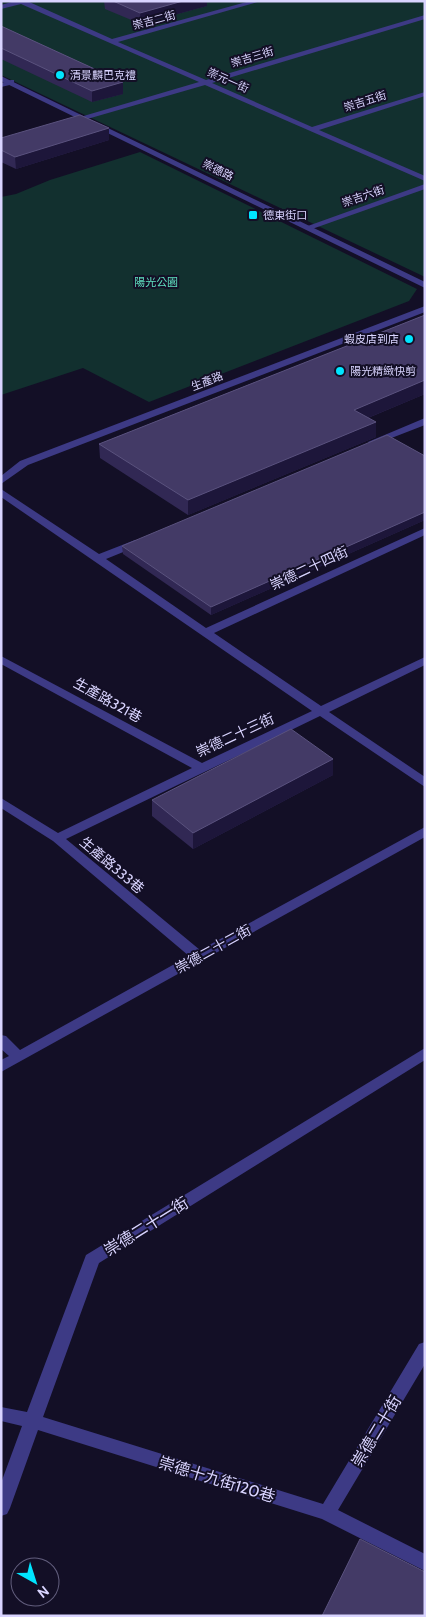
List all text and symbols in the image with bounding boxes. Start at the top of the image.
street label: 崇吉二街 [131,8,177,32]
street label: 崇吉三街 [229,44,275,70]
street label: 崇元一街 [205,65,251,95]
place label: 清景麟巴克禮 [70,68,136,82]
marker: 清景麟巴克禮 [54,69,66,81]
street label: 崇吉五街 [342,88,388,114]
street label: 崇德路 [200,156,236,184]
street label: 崇吉六街 [340,182,386,210]
place label: 德東街口 [263,208,307,222]
marker: 德東街口 [247,209,259,221]
park label: 陽光公園 [134,275,178,289]
place label: 蝦皮店到店 [344,332,399,346]
marker: 蝦皮店到店 [403,333,415,345]
place label: 陽光精緻快剪 [350,364,416,378]
marker: 陽光精緻快剪 [334,365,346,377]
street label: 生產路 [189,369,225,393]
street label: 崇德二十四街 [267,542,351,594]
street label: 生產路321巷 [71,674,145,726]
street label: 崇德二十三街 [193,709,277,761]
street label: 生產路333巷 [76,833,148,897]
street label: 崇德二十二街 [172,921,254,977]
street label: 崇德二十一街 [101,1193,192,1260]
street label: 崇德二十街 [348,1392,405,1470]
street label: 崇德十九街120巷 [156,1453,277,1506]
north arrow [10,1557,60,1607]
text: N [34,1582,53,1602]

